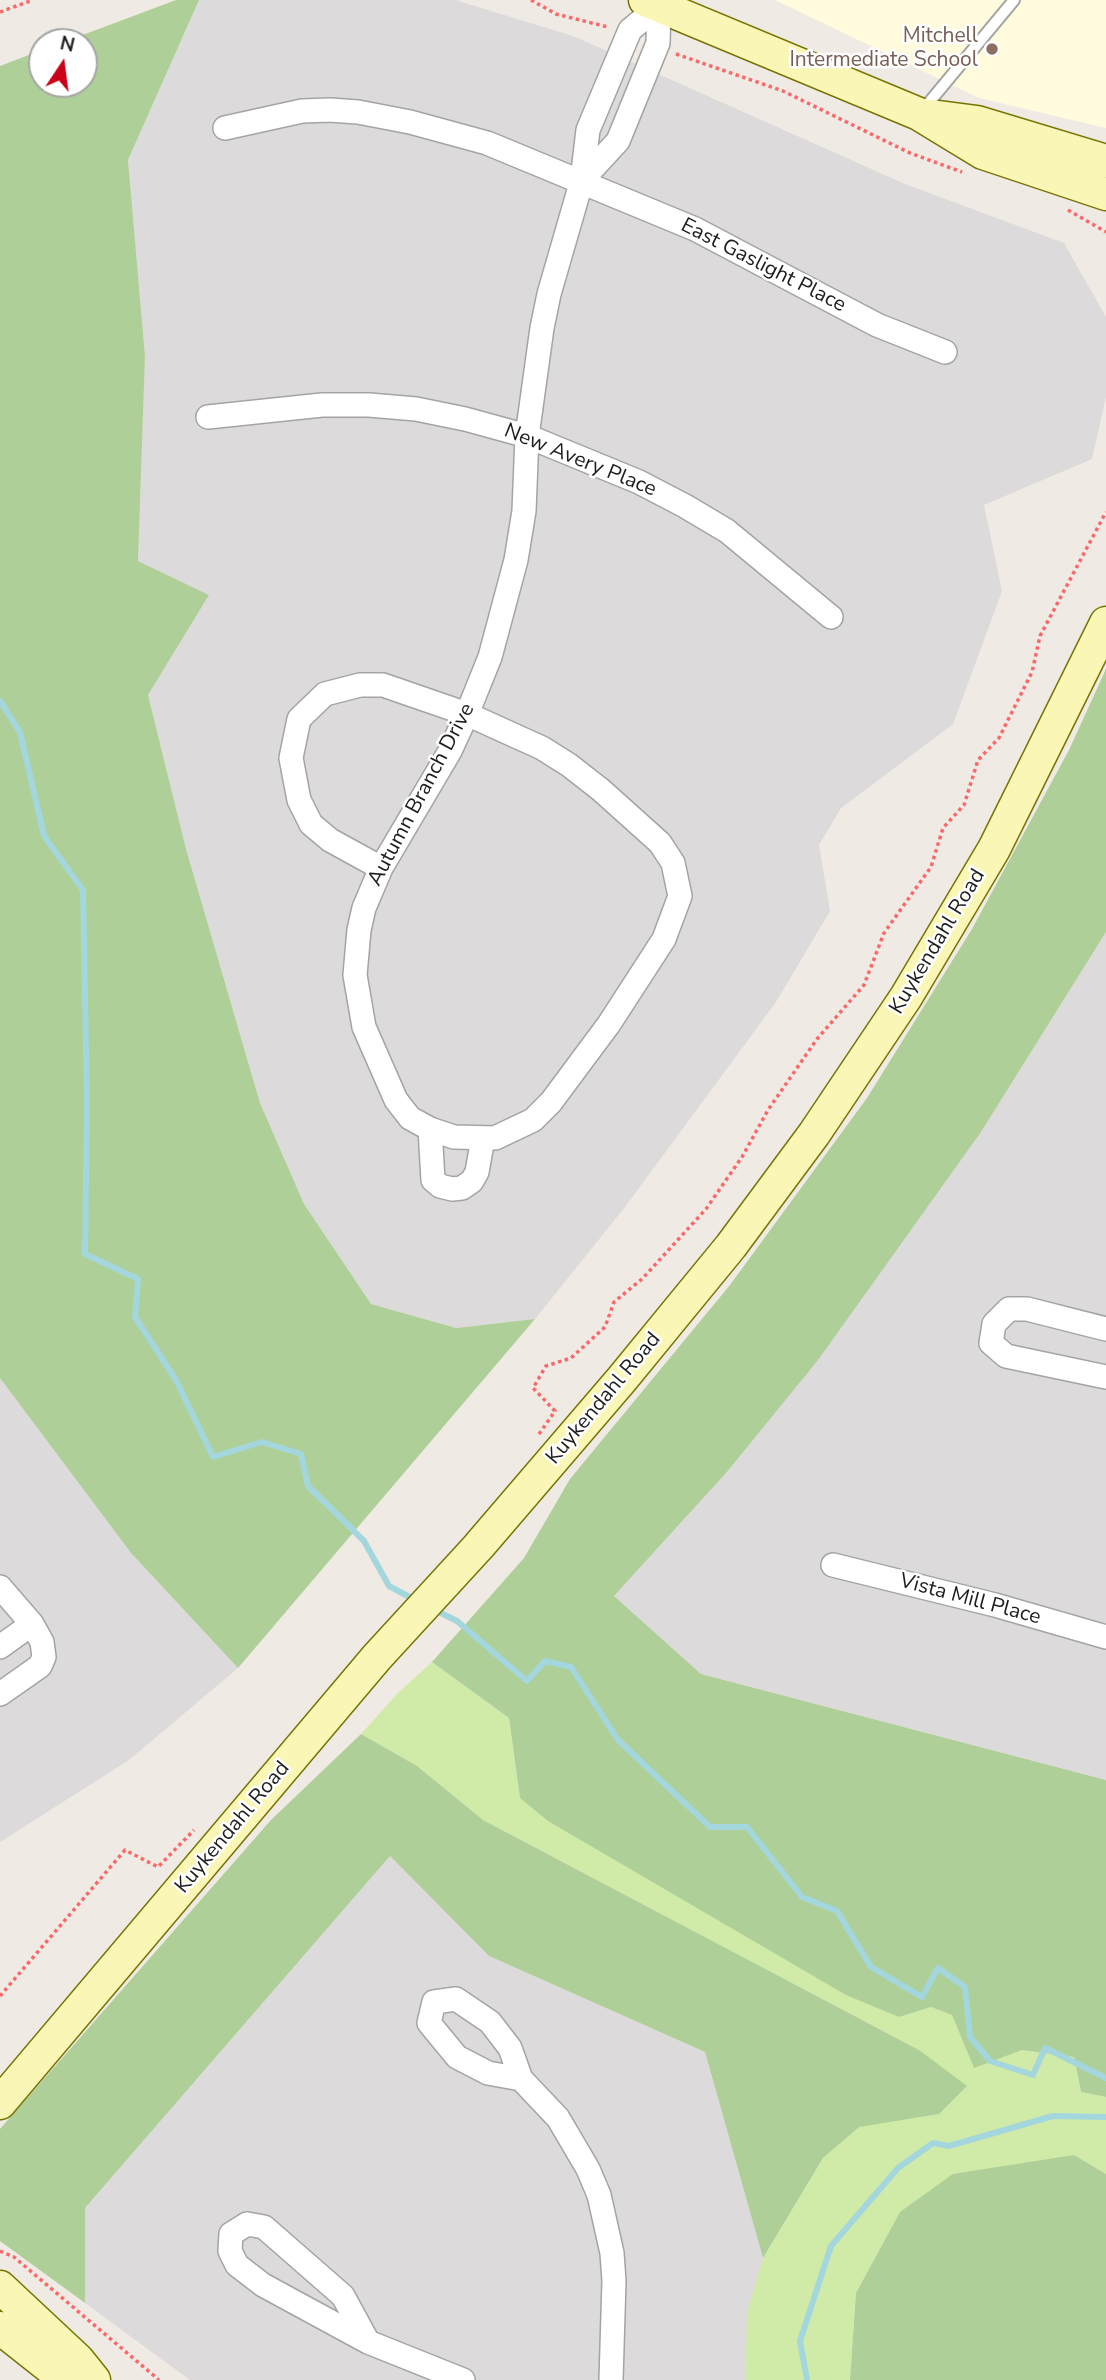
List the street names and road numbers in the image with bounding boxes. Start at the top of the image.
street label: East Gaslight Place [676,213,850,319]
street label: New Avery Place [500,419,660,503]
street label: Autumn Branch Drive [363,699,481,891]
street label: Kuykendahl Road [885,865,991,1019]
street label: Kuykendahl Road [541,1328,667,1470]
street label: Vista Mill Place [897,1569,1043,1631]
street label: Kuykendahl Road [170,1757,296,1899]

